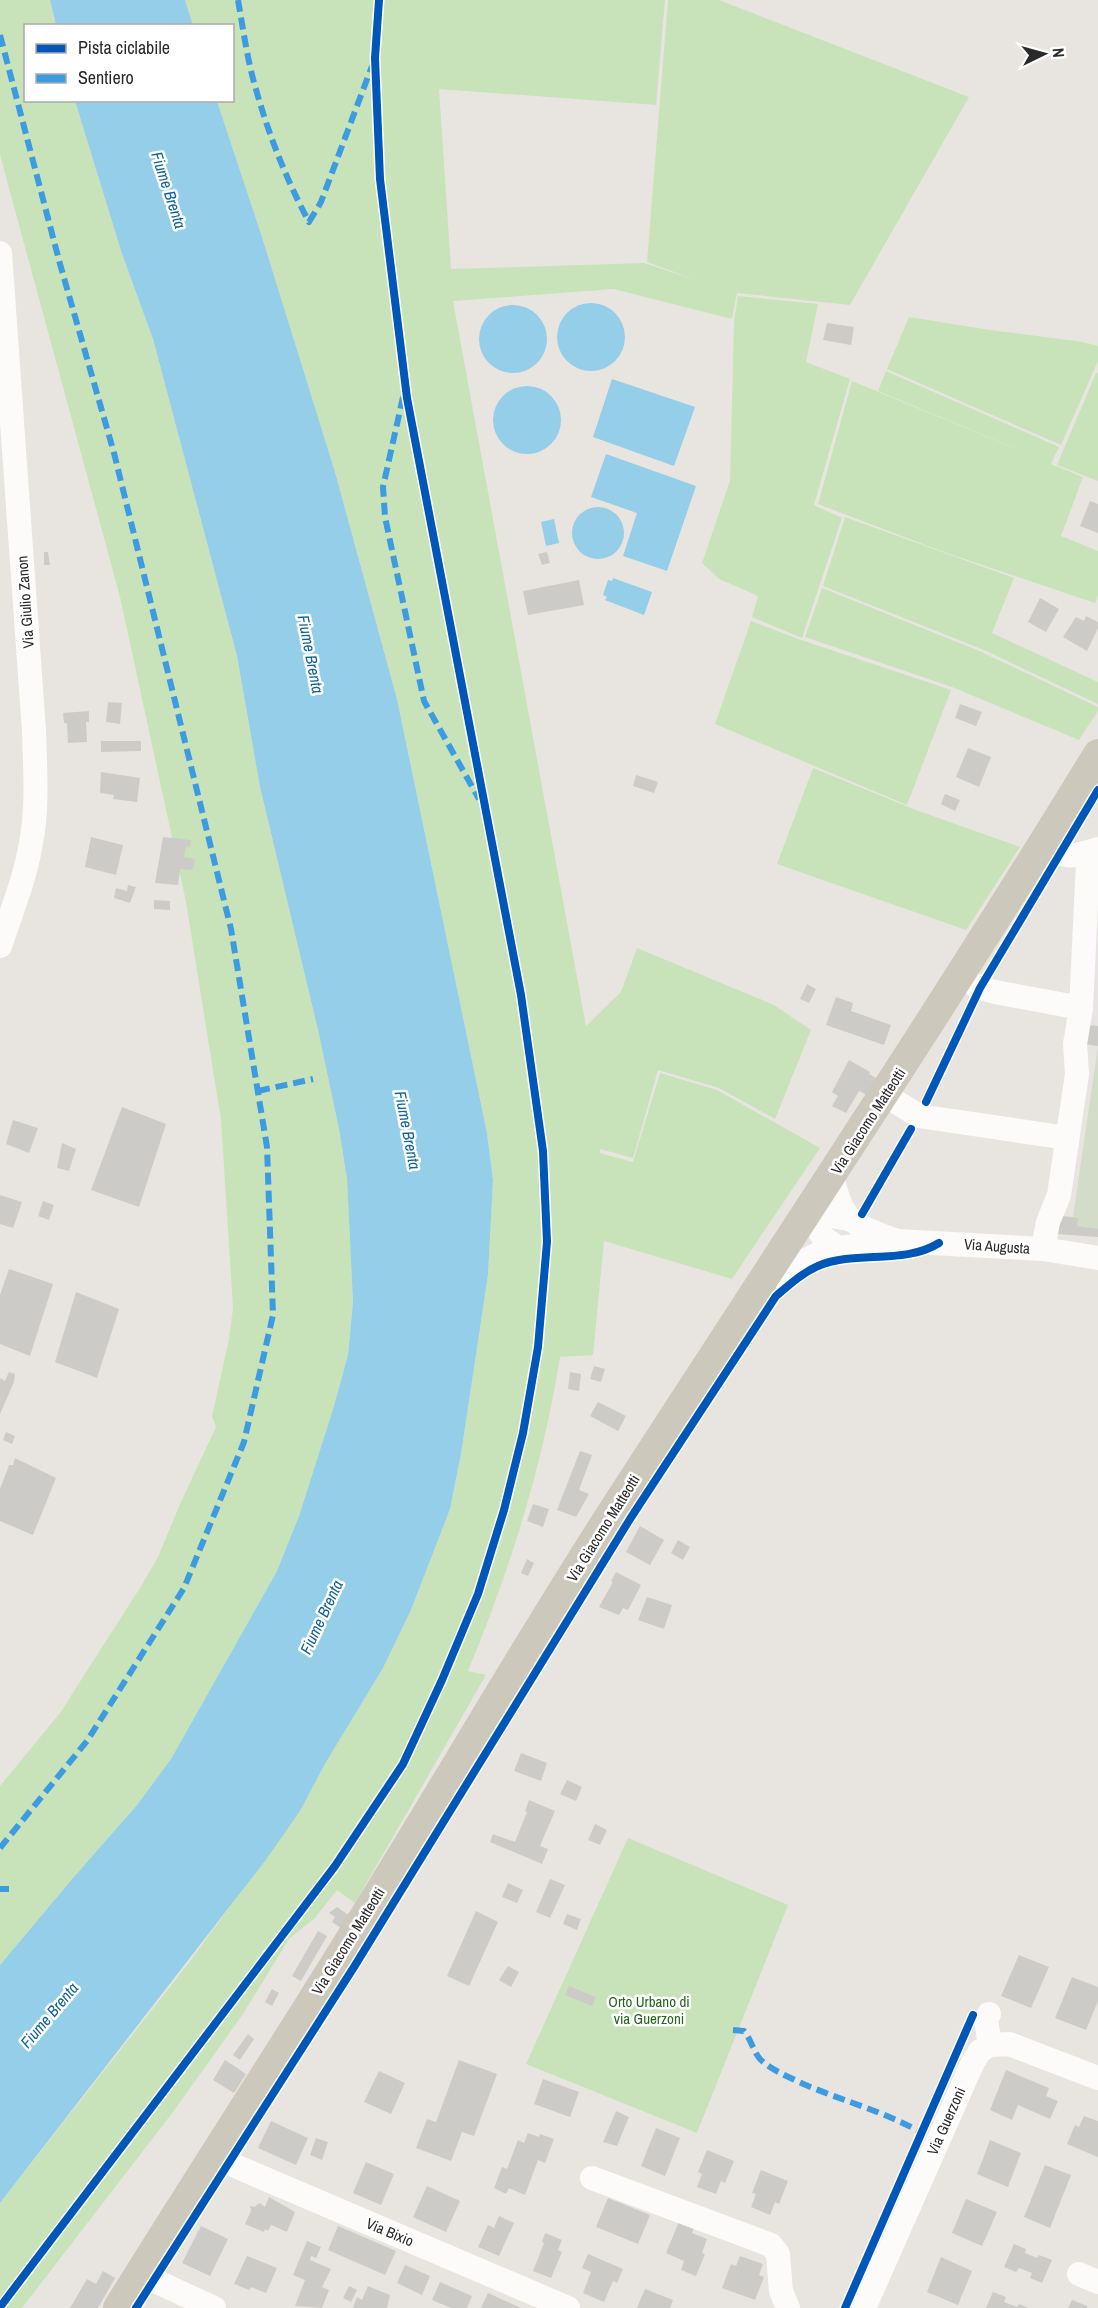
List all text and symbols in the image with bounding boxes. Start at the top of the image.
legend [24,24,234,102]
north arrow [1014,24,1074,84]
text: Pista ciclabile [78,35,170,60]
text: N [1048,47,1070,58]
text: Sentiero [78,65,134,90]
water label: Fiume Brenta [146,149,192,231]
street label: Via Giulio Zanon [11,555,39,649]
water label: Fiume Brenta [293,613,329,695]
street label: Via Giacomo Matteotti [826,1064,910,1178]
water label: Fiume Brenta [390,1089,426,1171]
street label: Via Augusta [963,1233,1031,1259]
street label: Via Giacomo Matteotti [562,1470,644,1586]
water label: Fiume Brenta [294,1576,348,1658]
street label: Via Giacomo Matteotti [307,1883,389,1999]
water label: Fiume Brenta [15,1977,83,2053]
park label: Orto Urbano di via Guerzoni [608,1991,690,2029]
street label: Via Guerzoni [922,2084,970,2158]
street label: Via Bixio [363,2213,417,2251]

